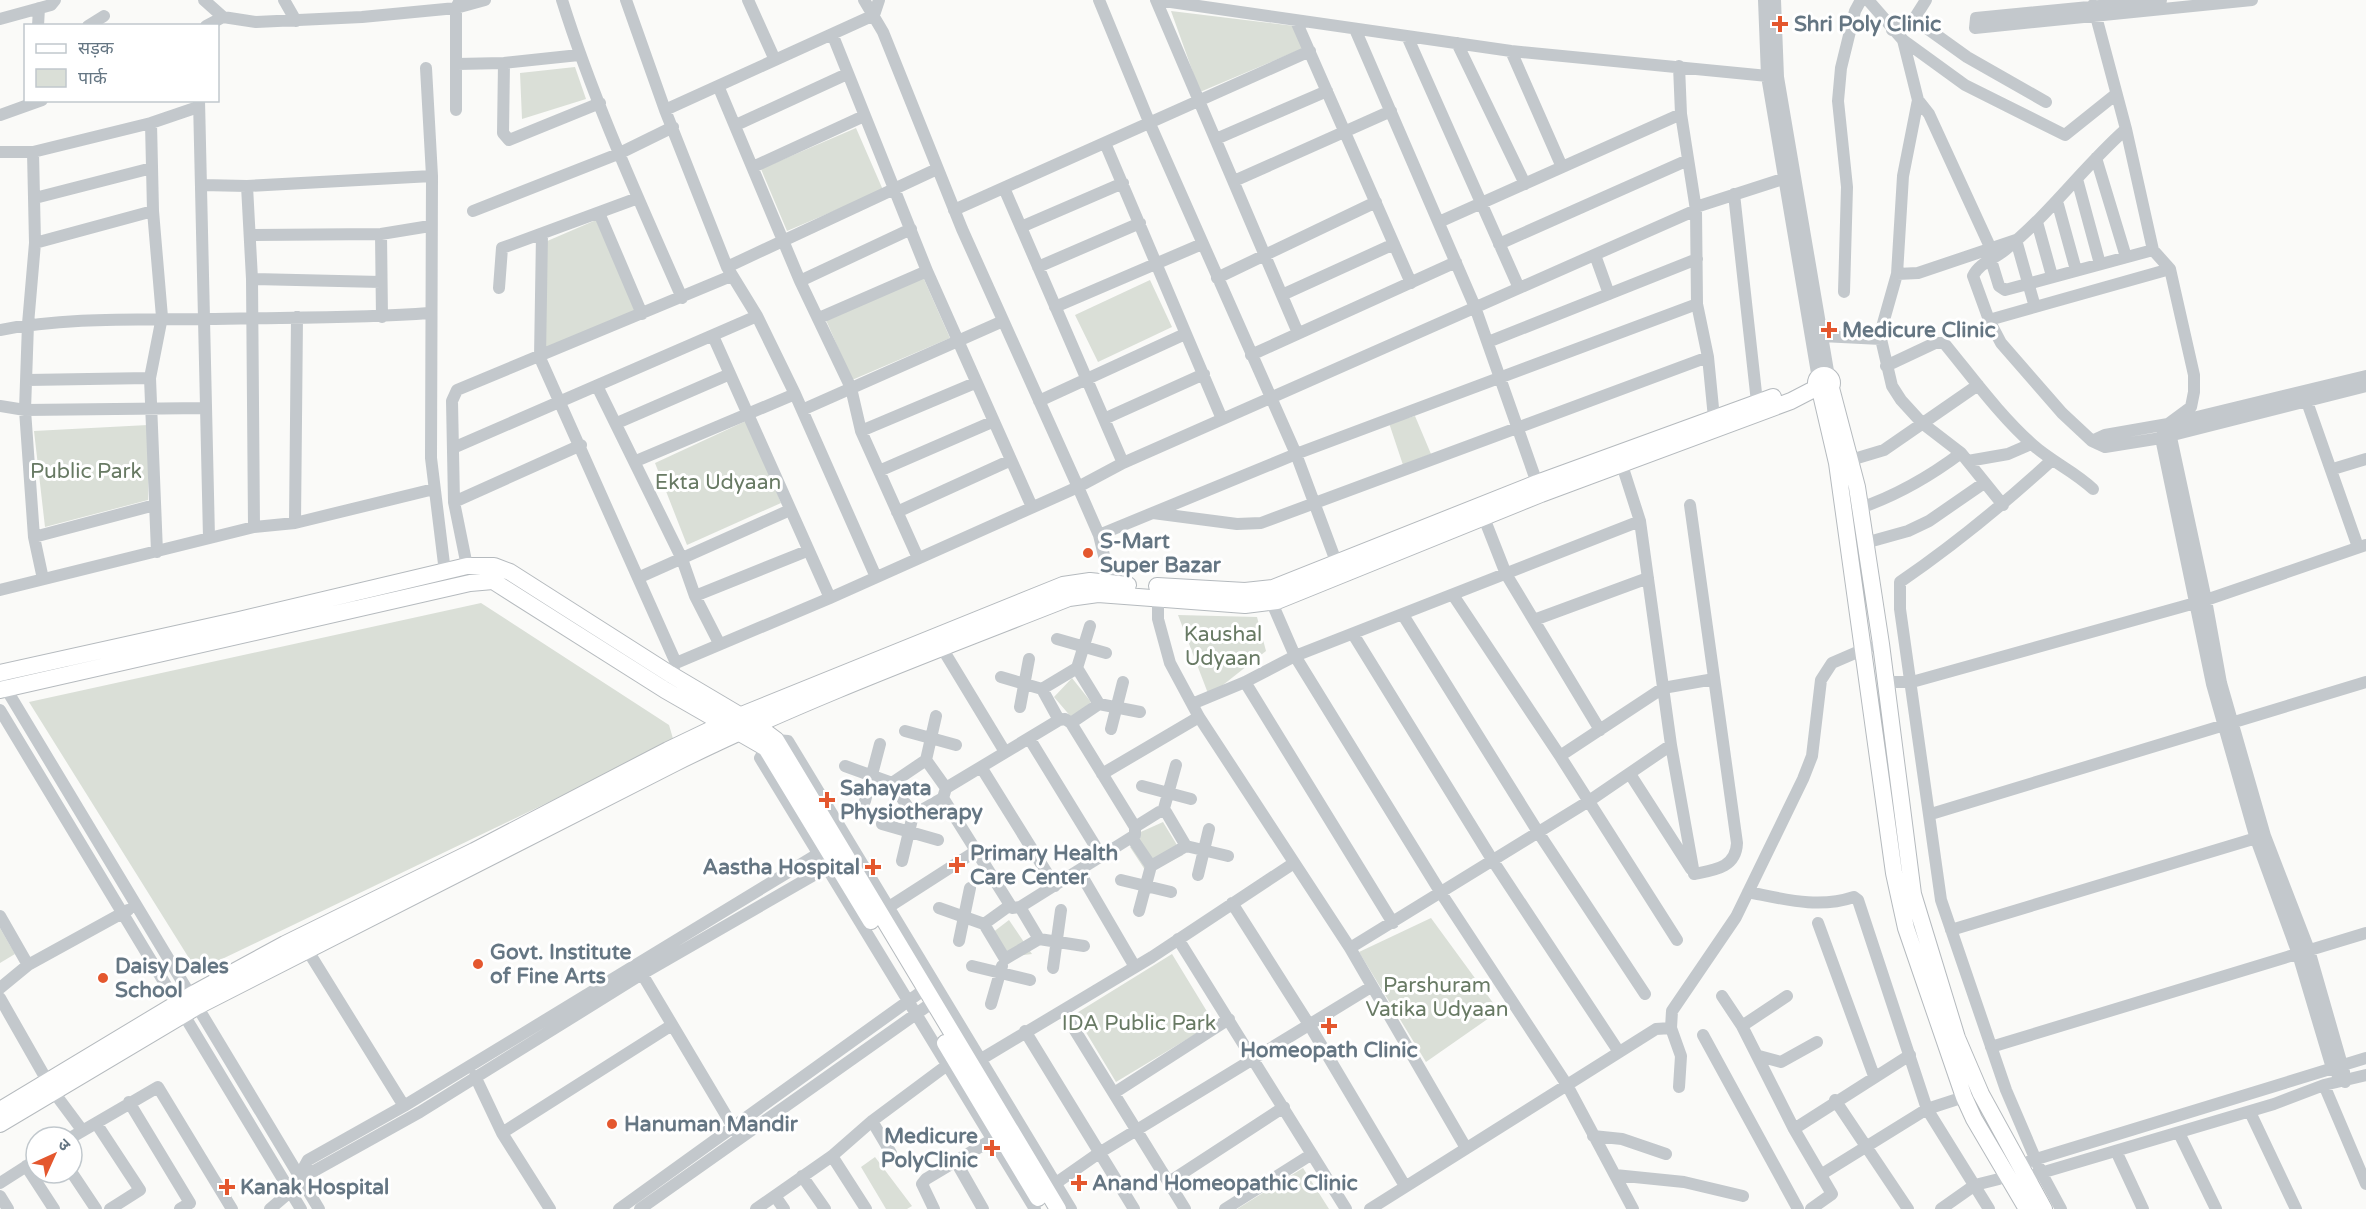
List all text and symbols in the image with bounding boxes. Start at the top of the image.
place label: Shri Poly Clinic [1794,12,1941,37]
marker: Shri Poly Clinic [1771,15,1789,33]
legend [24,24,219,102]
text: सड़क [78,37,115,59]
text: पार्क [78,67,108,89]
place label: Medicure Clinic [1842,318,1996,343]
marker: Medicure Clinic [1820,321,1838,339]
park label: Public Park [30,459,142,484]
park label: Ekta Udyaan [655,470,781,495]
place label: S-Mart Super Bazar [1100,529,1222,578]
marker: S-Mart Super Bazar [1081,546,1095,560]
park label: Kaushal Udyaan [1184,622,1262,671]
place label: Sahayata Physiotherapy [840,776,984,825]
marker: Sahayata Physiotherapy [818,791,836,809]
place label: Primary Health Care Center [970,841,1118,890]
place label: Aastha Hospital [703,855,860,880]
marker: Primary Health Care Center [948,856,966,874]
marker: Aastha Hospital [864,858,882,876]
place label: Govt. Institute of Fine Arts [490,940,632,989]
place label: Daisy Dales School [115,954,229,1003]
marker: Govt. Institute of Fine Arts [471,957,485,971]
marker: Daisy Dales School [96,971,110,985]
park label: Parshuram Vatika Udyaan [1365,973,1509,1022]
park label: IDA Public Park [1062,1011,1216,1036]
marker: Homeopath Clinic [1320,1017,1338,1035]
place label: Homeopath Clinic [1240,1038,1418,1063]
place label: Hanuman Mandir [624,1112,799,1137]
marker: Hanuman Mandir [605,1117,619,1131]
place label: Medicure PolyClinic [881,1124,978,1173]
north arrow [24,1125,84,1185]
text: उ [54,1135,75,1156]
marker: Medicure PolyClinic [983,1139,1001,1157]
place label: Anand Homeopathic Clinic [1092,1171,1358,1196]
marker: Anand Homeopathic Clinic [1070,1174,1088,1192]
place label: Kanak Hospital [240,1175,389,1200]
marker: Kanak Hospital [218,1178,236,1196]

